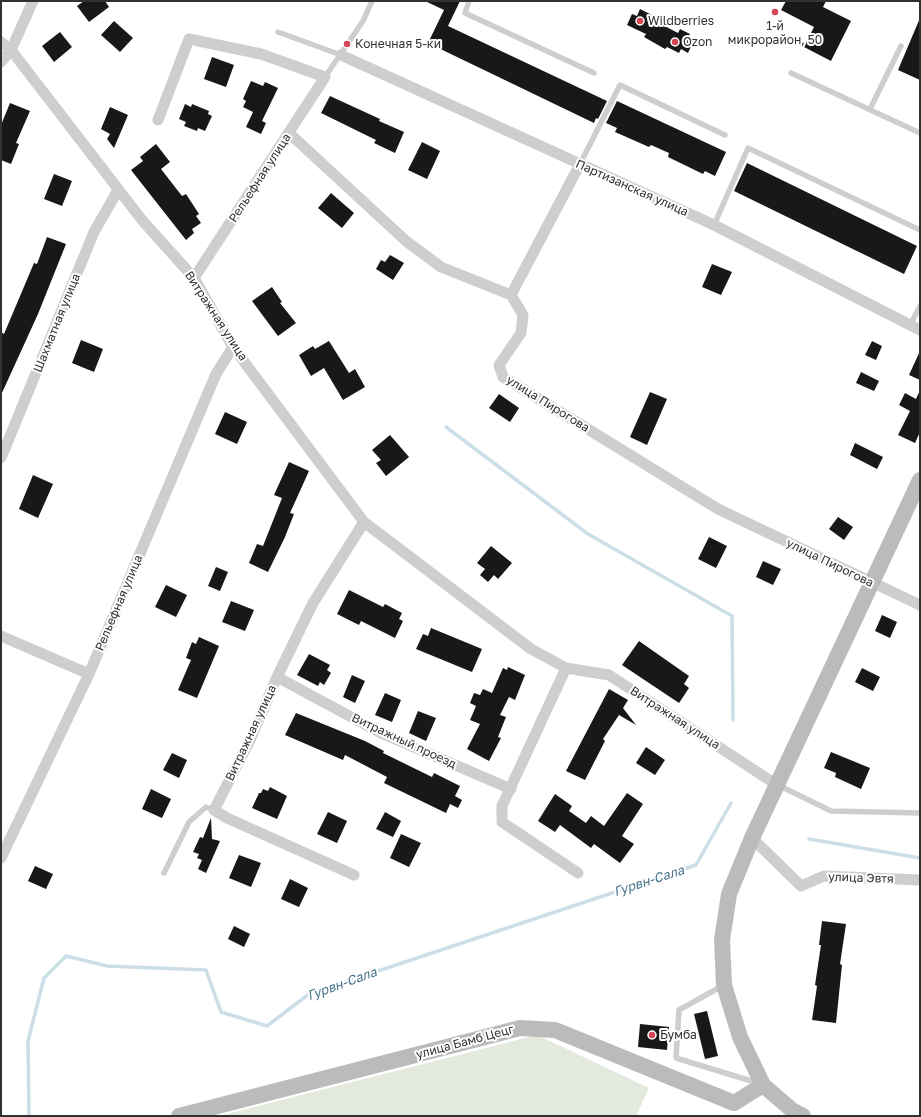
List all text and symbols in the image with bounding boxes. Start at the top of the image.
marker: 1-й микрорайон, 50 [770,7,780,17]
place label: Wildberries [648,14,714,28]
marker: Wildberries [635,16,645,26]
place label: 1-й микрорайон, 50 [728,19,822,47]
place label: Ozon [683,35,712,49]
place label: Конечная 5-ки [355,37,441,51]
marker: Ozon [670,37,680,47]
marker: Конечная 5-ки [342,39,352,49]
street label: Рельефная улица [226,131,294,225]
street label: Партизанская улица [573,157,691,219]
street label: Витражная улица [182,268,250,364]
street label: Шахматная улица [31,271,83,375]
street label: улица Пирогова [504,373,592,435]
street label: улица Пирогова [784,536,876,590]
street label: Рельефная улица [92,553,146,653]
street label: Витражная улица [222,683,280,783]
street label: Витражная улица [627,684,723,752]
street label: Витражный проезд [349,710,459,772]
water label: Гурвн-Сала [612,862,686,900]
street label: улица Эвтя [828,870,894,886]
water label: Гурвн-Сала [305,964,379,1004]
street label: улица Бамб Цецг [415,1022,515,1062]
place label: Бумба [660,1028,697,1042]
marker: Бумба [647,1030,657,1040]

